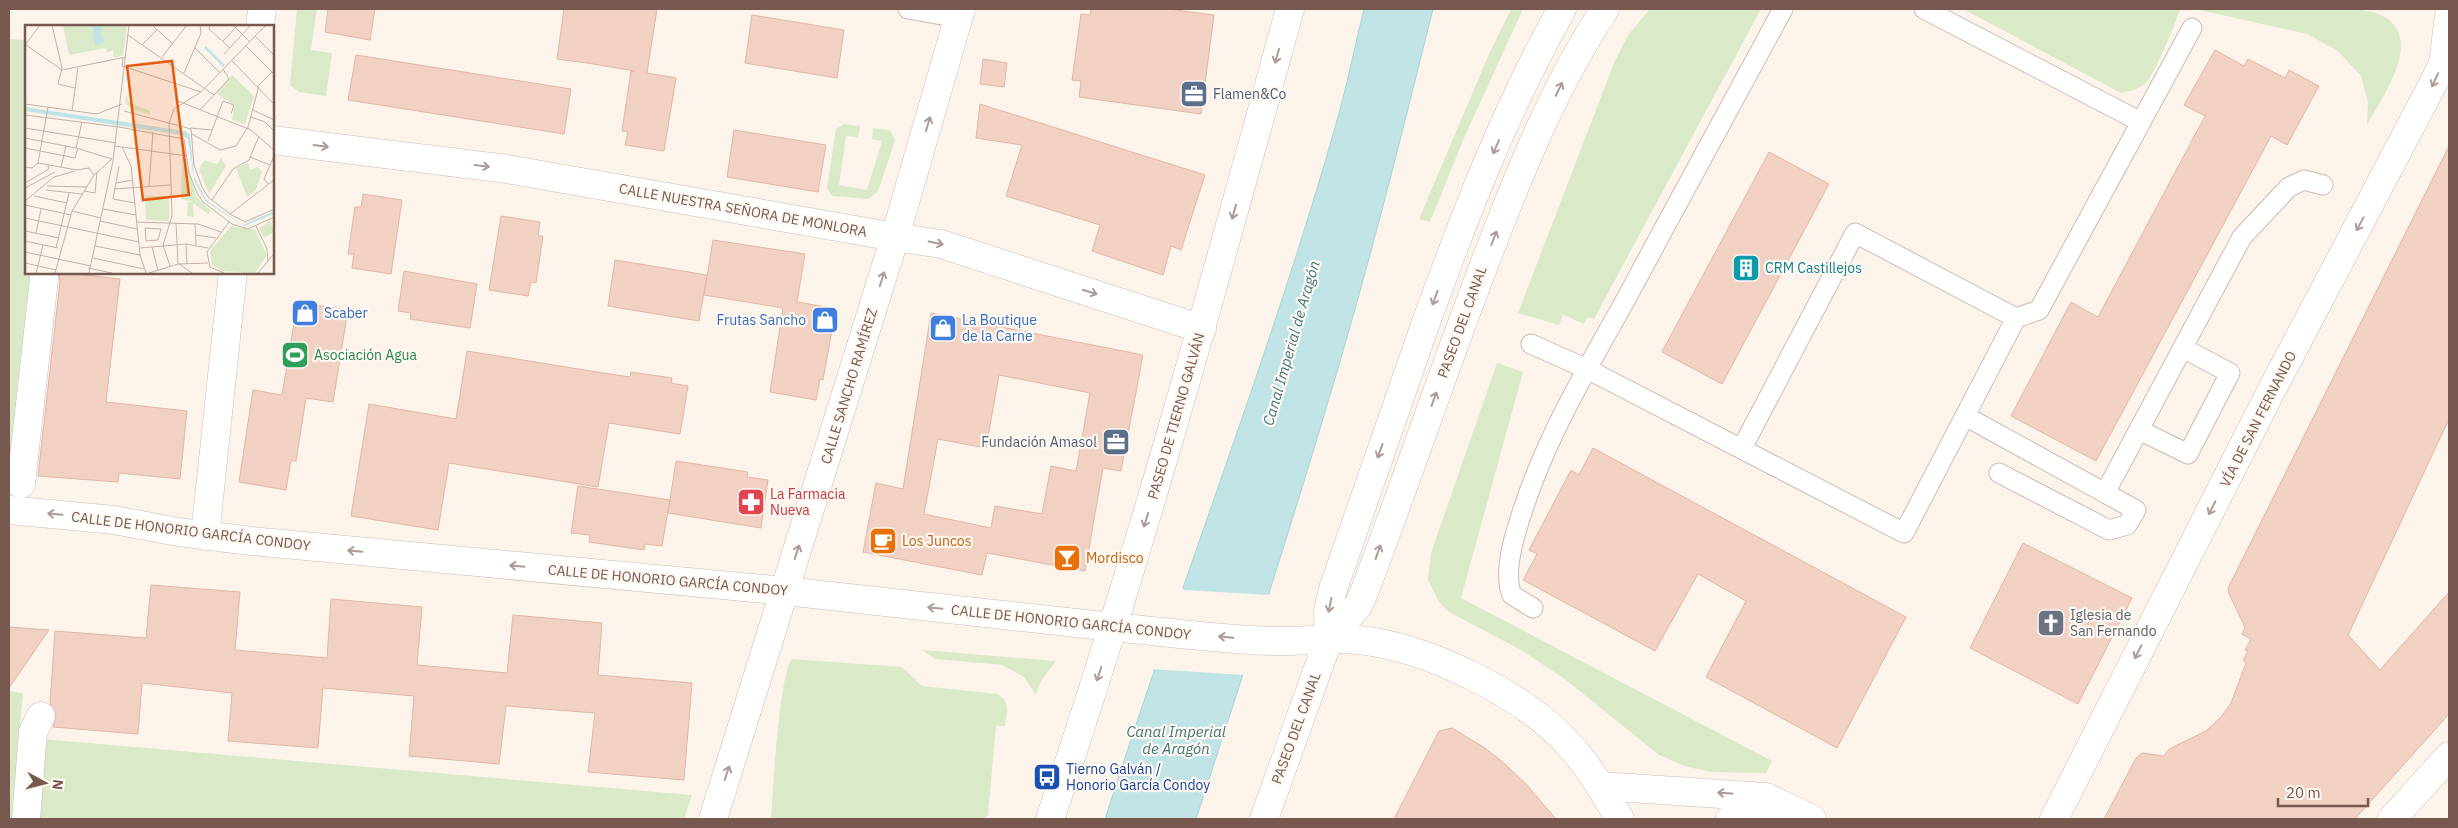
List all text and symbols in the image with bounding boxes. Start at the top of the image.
inset map [25,25,274,274]
one-way arrow [1272,47,1281,63]
one-way arrow [2430,72,2439,87]
office icon: Flamen&Co [1179,79,1209,109]
one-way arrow [1554,82,1564,97]
place label: Flamen&Co [1213,85,1286,103]
one-way arrow [924,116,934,132]
one-way arrow [1490,139,1500,154]
one-way arrow [313,141,329,151]
one-way arrow [474,161,490,171]
street label: CALLE NUESTRA SEÑORA DE MONLORA [617,179,869,241]
one-way arrow [1228,204,1238,220]
one-way arrow [2355,216,2365,231]
one-way arrow [1490,231,1499,246]
one-way arrow [927,238,943,248]
building icon: CRM Castillejos [1731,253,1761,283]
water label: Canal Imperial de Aragón [1258,258,1324,428]
place label: CRM Castillejos [1765,259,1862,277]
street label: PASEO DEL CANAL [1433,264,1491,380]
one-way arrow [877,272,887,288]
one-way arrow [1082,288,1098,297]
one-way arrow [1430,289,1439,305]
shop icon: Scaber [290,298,320,328]
place label: Scaber [324,304,368,322]
shop icon: Frutas Sancho [810,305,840,335]
street label: CALLE SANCHO RAMÍREZ [816,306,881,466]
place label: Frutas Sancho [716,311,806,329]
place label: La Boutique de la Carne [962,311,1037,345]
shop icon: La Boutique de la Carne [928,313,958,343]
street label: PASEO DE TIERNO GALVÁN [1143,330,1208,501]
sports icon: Asociación Agua [280,340,310,370]
place label: Asociación Agua [314,346,418,364]
street label: VÍA DE SAN FERNANDO [2215,347,2300,490]
one-way arrow [1430,392,1439,407]
office icon: Fundación Amasol [1101,427,1131,457]
place label: Fundación Amasol [981,433,1097,451]
one-way arrow [1375,442,1384,458]
place label: La Farmacia Nueva [770,485,846,519]
pharmacy icon: La Farmacia Nueva [736,487,766,517]
one-way arrow [2207,500,2217,515]
street label: CALLE DE HONORIO GARCÍA CONDOY [70,506,313,555]
one-way arrow [47,509,63,519]
one-way arrow [1140,512,1150,528]
cafe icon: Los Juncos [868,526,898,556]
place label: Los Juncos [902,532,972,550]
bar icon: Mordisco [1052,543,1082,573]
one-way arrow [793,544,803,560]
one-way arrow [1374,545,1383,560]
one-way arrow [347,546,363,555]
place label: Mordisco [1086,549,1144,567]
street label: CALLE DE HONORIO GARCÍA CONDOY [547,560,790,600]
one-way arrow [509,561,525,570]
one-way arrow [1324,596,1334,612]
street label: CALLE DE HONORIO GARCÍA CONDOY [950,599,1193,644]
one-way arrow [927,603,943,613]
place label: Iglesia de San Fernando [2070,606,2157,640]
church icon: Iglesia de San Fernando [2036,608,2066,638]
one-way arrow [1218,632,1234,642]
one-way arrow [2133,645,2143,660]
one-way arrow [1094,665,1104,681]
street label: PASEO DEL CANAL [1267,670,1325,786]
water label: Canal Imperial de Aragón [1126,722,1226,758]
north arrow [20,758,70,808]
place label: Tierno Galván / Honorio García Condoy [1066,760,1210,794]
bus stop icon: Tierno Galván / Honorio García Condoy [1032,762,1062,792]
one-way arrow [723,765,733,781]
scale bar [2278,776,2368,808]
text: N [48,778,67,791]
text: 20 m [2286,783,2321,802]
one-way arrow [1717,789,1733,798]

